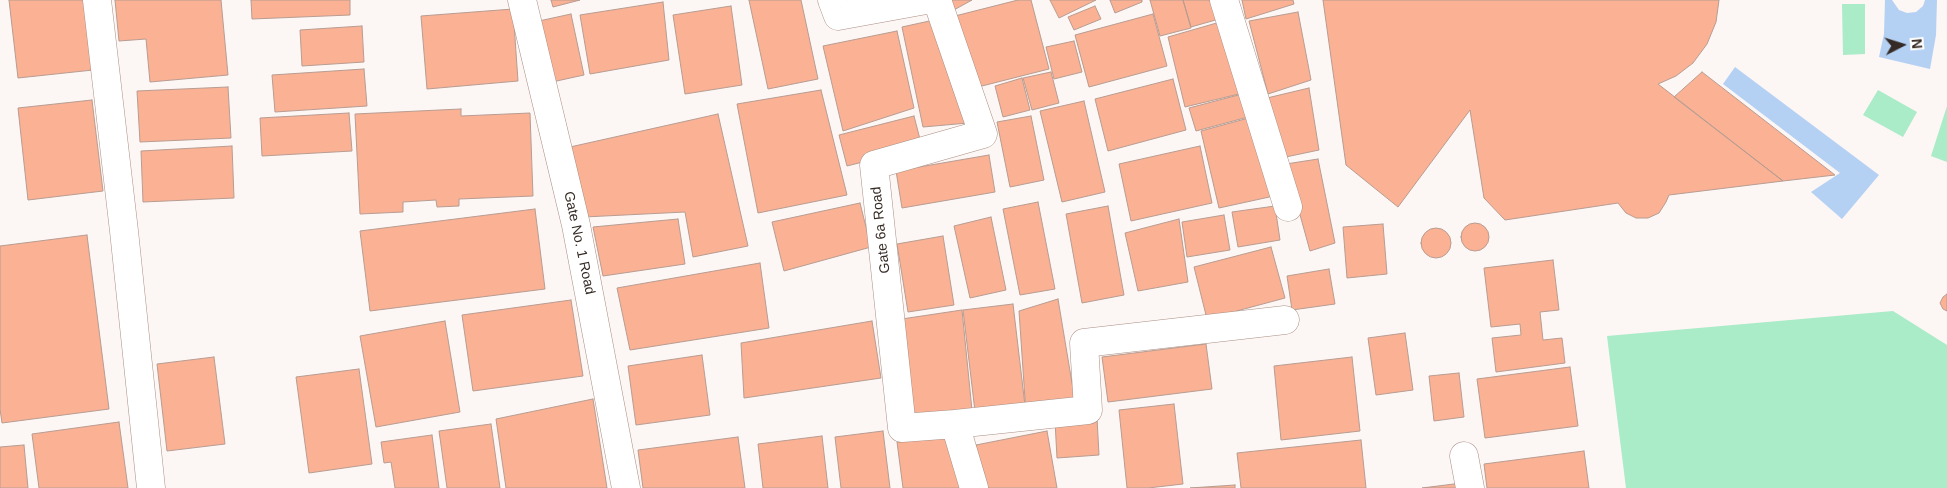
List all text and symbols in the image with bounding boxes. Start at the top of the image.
north arrow [1877,20,1927,70]
text: N [1909,38,1925,49]
street label: Gate 6a Road [868,186,894,274]
street label: Gate No. 1 Road [560,190,598,296]

